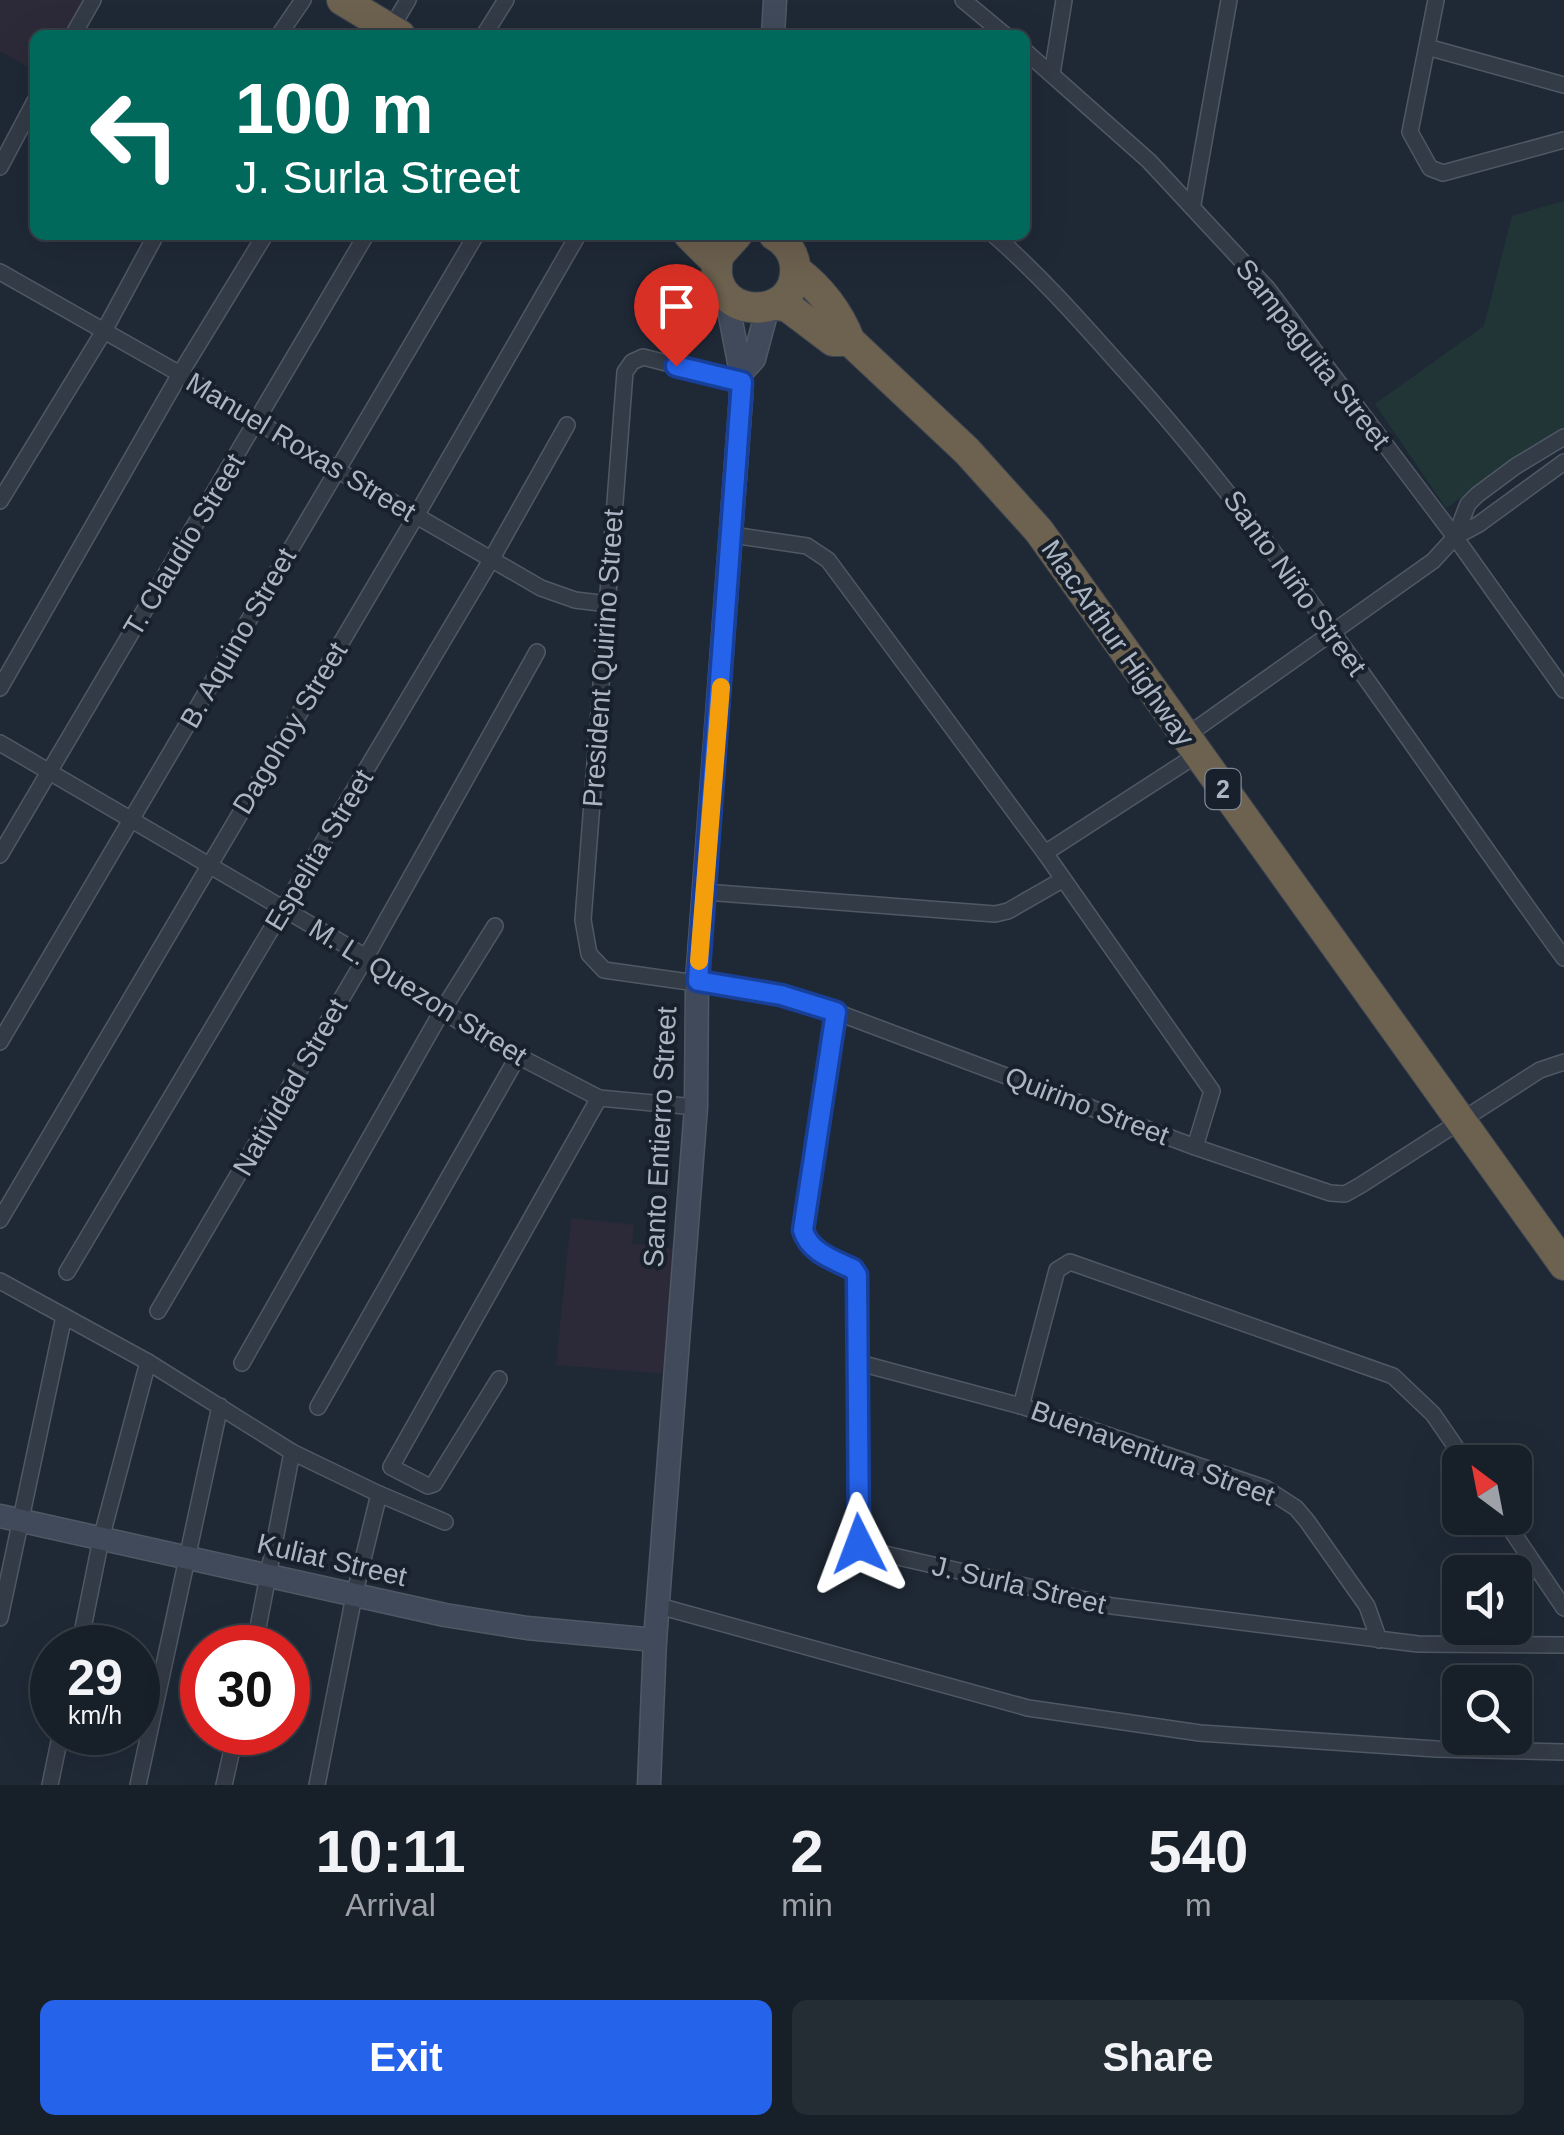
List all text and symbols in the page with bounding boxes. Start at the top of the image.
icon: left [70,70,200,200]
text: 100 m [235,70,433,148]
text: J. Surla Street [235,152,520,203]
street label: Sampaguita Street [1229,253,1397,455]
pin [634,264,719,367]
icon: arrive [649,279,704,334]
street label: Manuel Roxas Street [181,366,421,528]
street label: T. Claudio Street [117,448,251,642]
street label: Santo Niño Street [1218,484,1373,682]
street label: President Quirino Street [577,508,629,808]
street label: MacArthur Highway [1035,534,1201,752]
street label: B. Aquino Street [174,542,302,733]
street label: Dagohoy Street [227,636,354,819]
street label: Espelita Street [259,764,379,936]
road number: 2 [1206,769,1240,809]
street label: M. L. Quezon Street [304,912,533,1072]
street label: Natividad Street [227,993,353,1181]
street label: Santo Entierro Street [638,1005,682,1268]
street label: Quirino Street [1001,1061,1173,1152]
street label: Buenaventura Street [1027,1395,1279,1512]
north arrow [1442,1445,1532,1535]
map controls [1442,1445,1532,1755]
position arrow [807,1492,911,1596]
street label: Kuliat Street [254,1528,410,1592]
street label: J. Surla Street [929,1550,1109,1620]
button: sound [1442,1555,1532,1645]
speed limit sign: 30 [180,1625,310,1755]
text: 29 [67,1650,123,1706]
button: search [1442,1665,1532,1755]
text: km/h [68,1701,122,1729]
text: 10:11 [316,1818,466,1885]
text: 2 [790,1818,824,1885]
text: 540 [1148,1818,1248,1885]
text: Arrival [345,1887,436,1923]
text: min [781,1887,833,1923]
text: m [1185,1887,1212,1923]
button: Exit [40,2000,772,2115]
button: Share [792,2000,1524,2115]

